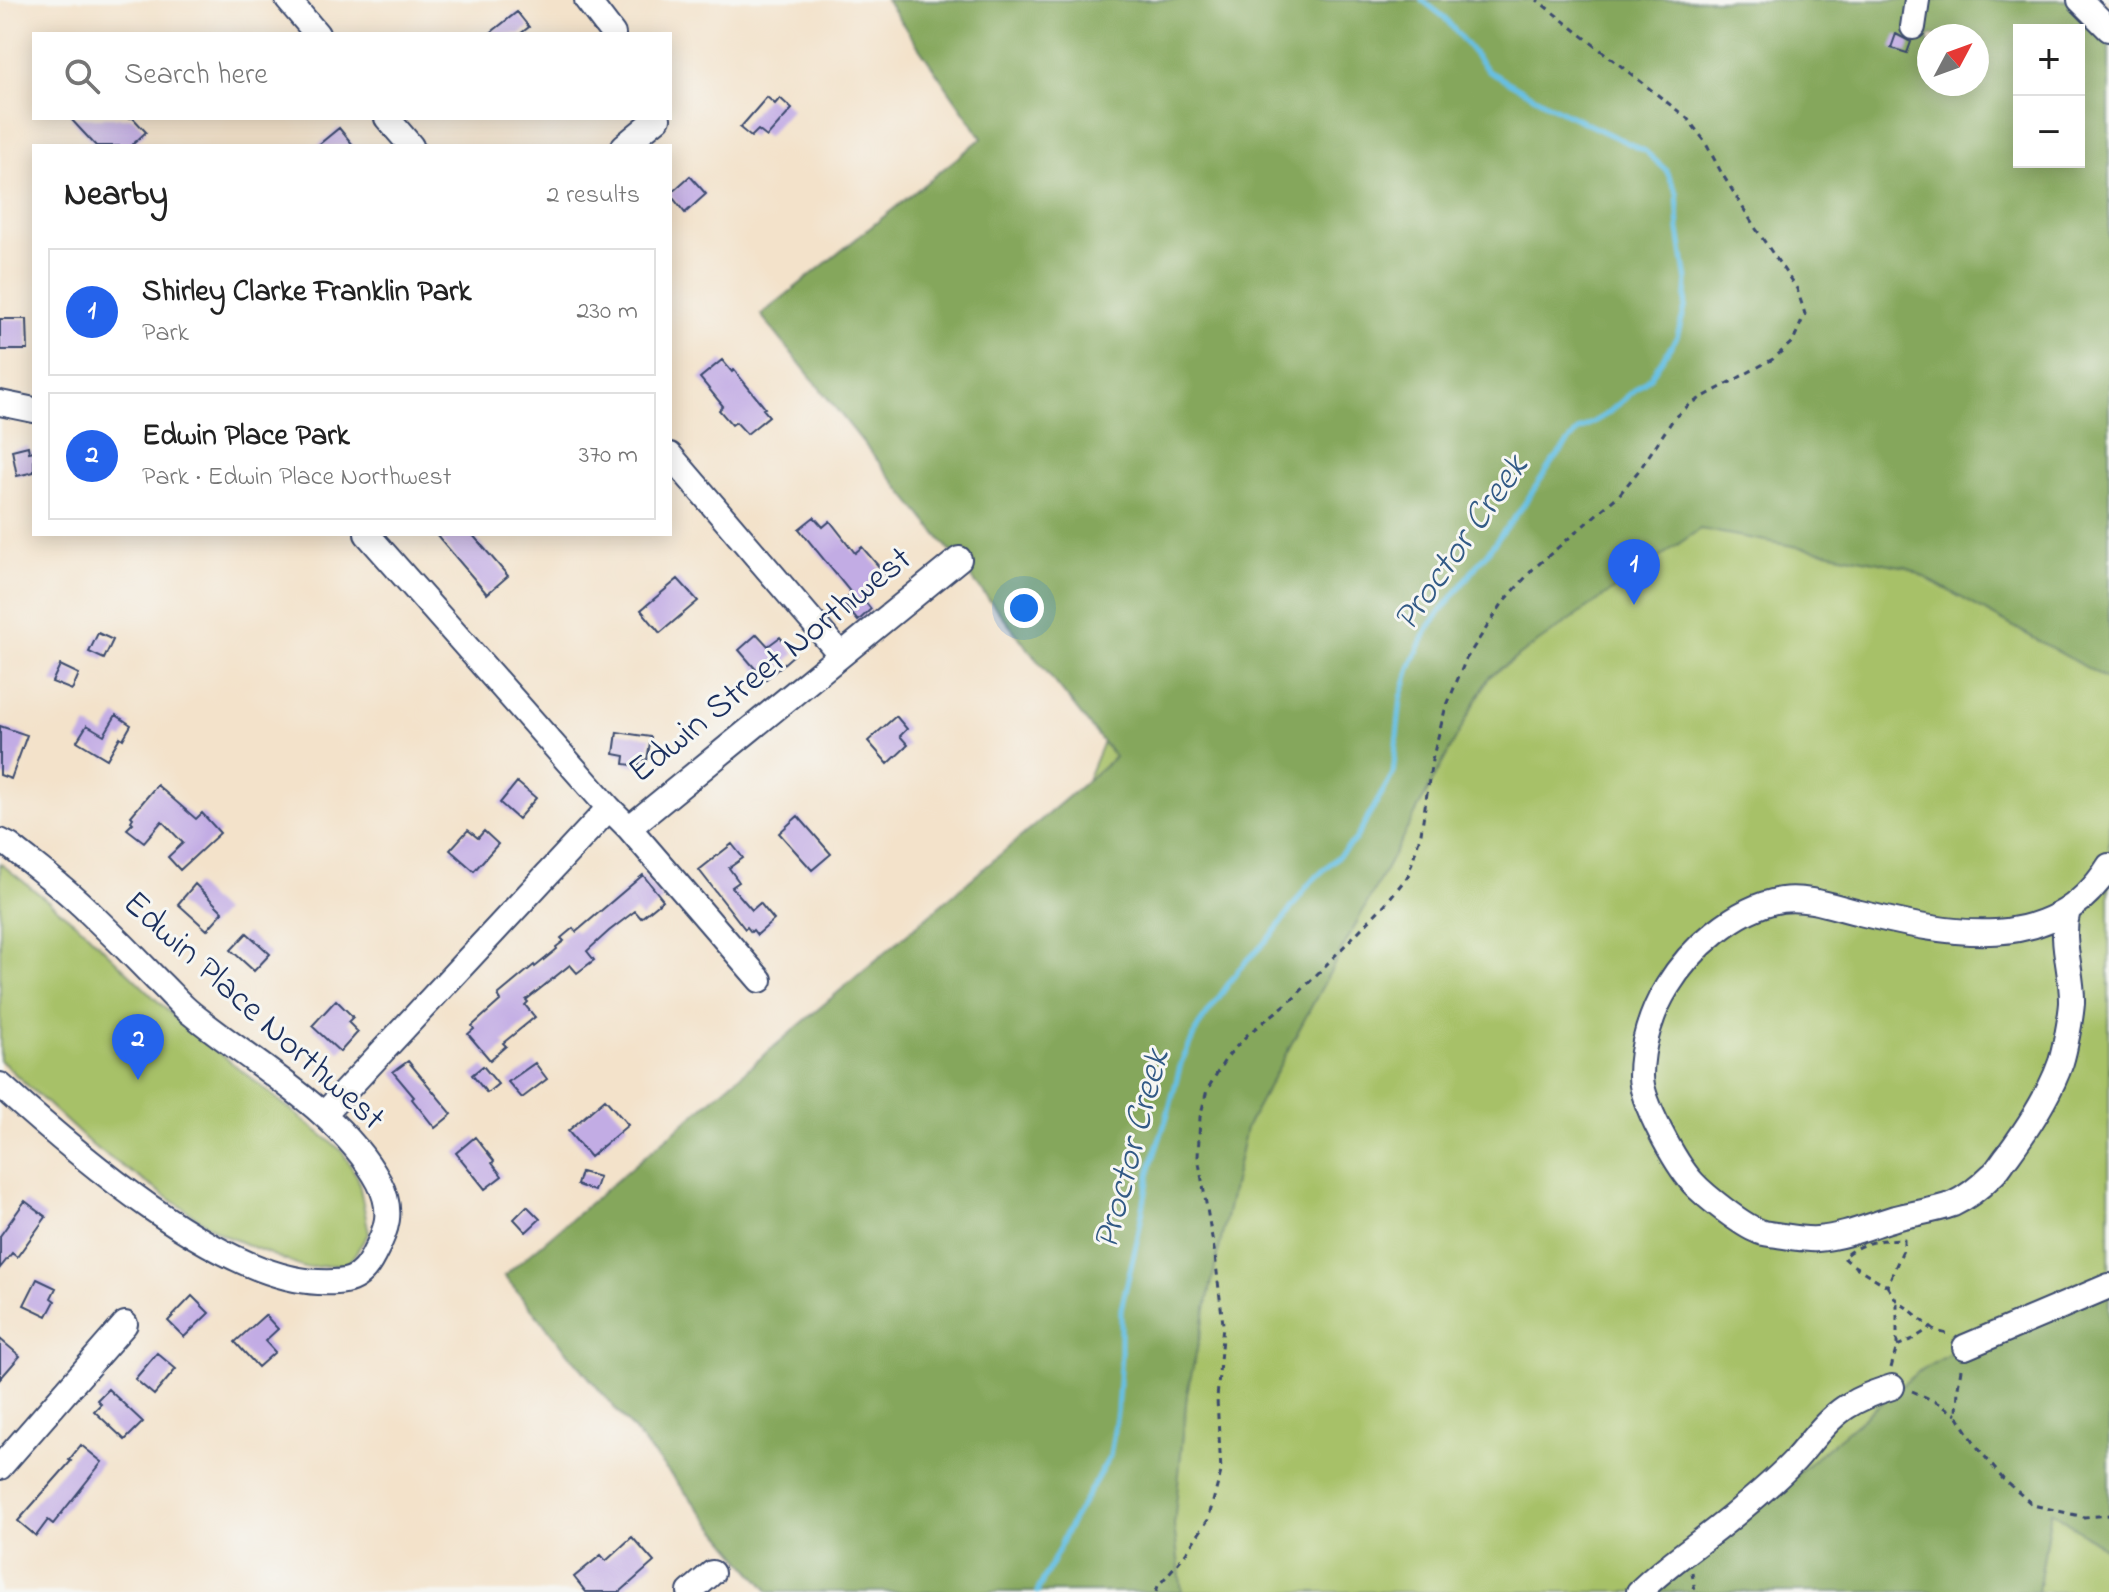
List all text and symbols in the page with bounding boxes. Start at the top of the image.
north arrow [1917,24,1989,96]
map controls [2013,24,2085,168]
button: + [2013,24,2085,96]
search box [32,32,672,120]
icon: search [60,54,104,98]
text: Search here [124,54,268,98]
button: − [2013,96,2085,168]
text: Nearby [64,171,168,221]
text: 2 results [547,177,640,215]
text: Shirley Clarke Franklin Park [142,271,471,315]
text: 1 [88,293,96,331]
text: 230 m [576,293,638,331]
text: Park [142,315,189,353]
text: Edwin Place Park [142,415,350,459]
text: 2 [86,437,98,475]
text: 370 m [579,437,638,475]
water label: Proctor Creek [1380,443,1545,644]
text: Park · Edwin Place Northwest [142,459,451,497]
street label: Edwin Street Northwest [617,535,925,797]
pin: 1 [1608,539,1660,605]
your location [1004,588,1044,628]
street label: Edwin Place Northwest [110,879,396,1145]
pin: 2 [112,1014,164,1080]
water label: Proctor Creek [1079,1042,1187,1256]

